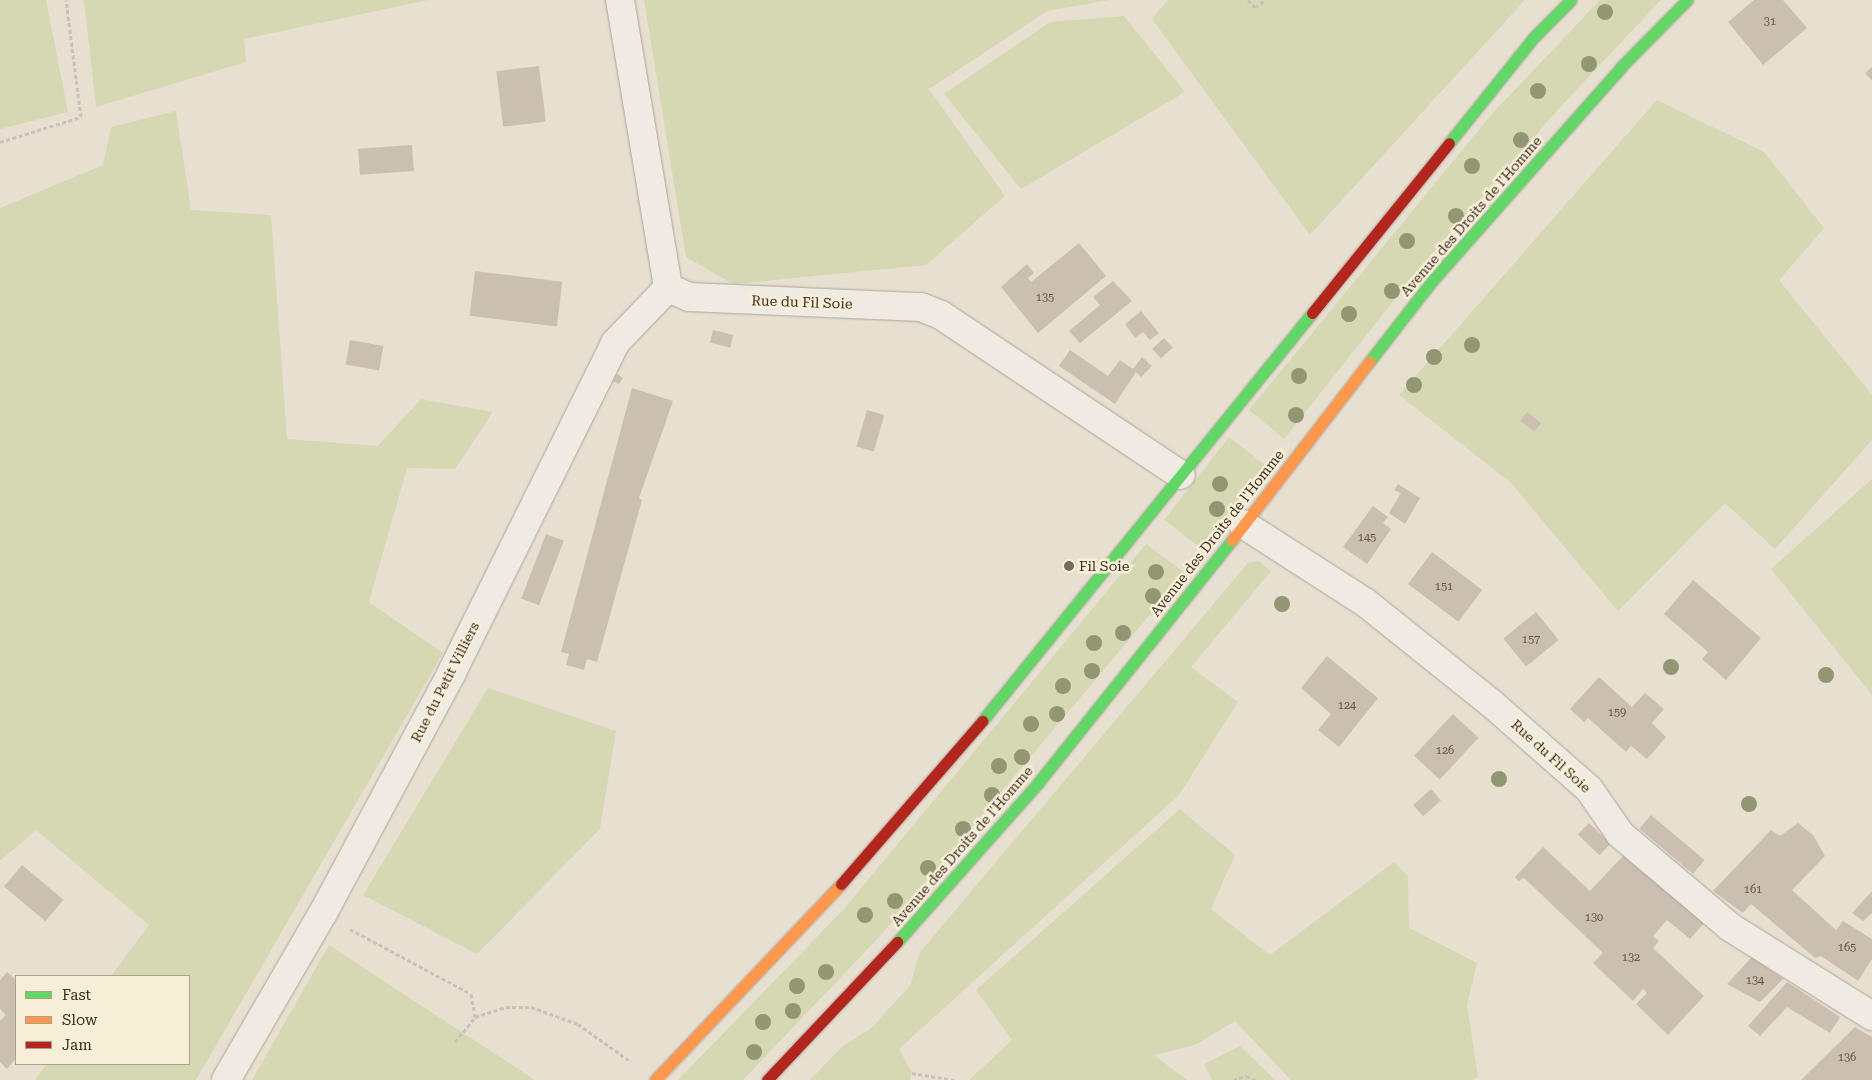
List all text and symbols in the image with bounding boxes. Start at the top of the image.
house number: 31 [1764,15,1776,29]
street label: Avenue des Droits de l'Homme [1397,132,1545,300]
house number: 135 [1036,291,1054,305]
street label: Rue du Fil Soie [751,292,853,312]
street label: Avenue des Droits de l'Homme [1147,446,1287,620]
house number: 145 [1358,531,1376,545]
place label: Fil Soie [1079,558,1129,574]
marker: Fil Soie [1063,560,1075,572]
house number: 151 [1435,580,1453,594]
street label: Rue du Petit Villiers [407,619,483,745]
house number: 157 [1522,633,1540,647]
house number: 124 [1338,699,1356,713]
house number: 159 [1608,706,1626,720]
street label: Rue du Fil Soie [1508,716,1594,796]
house number: 126 [1436,744,1454,758]
street label: Avenue des Droits de l'Homme [888,762,1036,930]
house number: 161 [1744,883,1762,897]
house number: 130 [1585,911,1603,925]
house number: 165 [1838,941,1856,955]
house number: 132 [1622,951,1640,965]
house number: 134 [1746,974,1764,988]
legend [15,975,190,1065]
text: Fast [62,986,91,1004]
text: Slow [62,1011,97,1029]
text: Jam [62,1036,92,1054]
house number: 136 [1838,1051,1856,1065]

